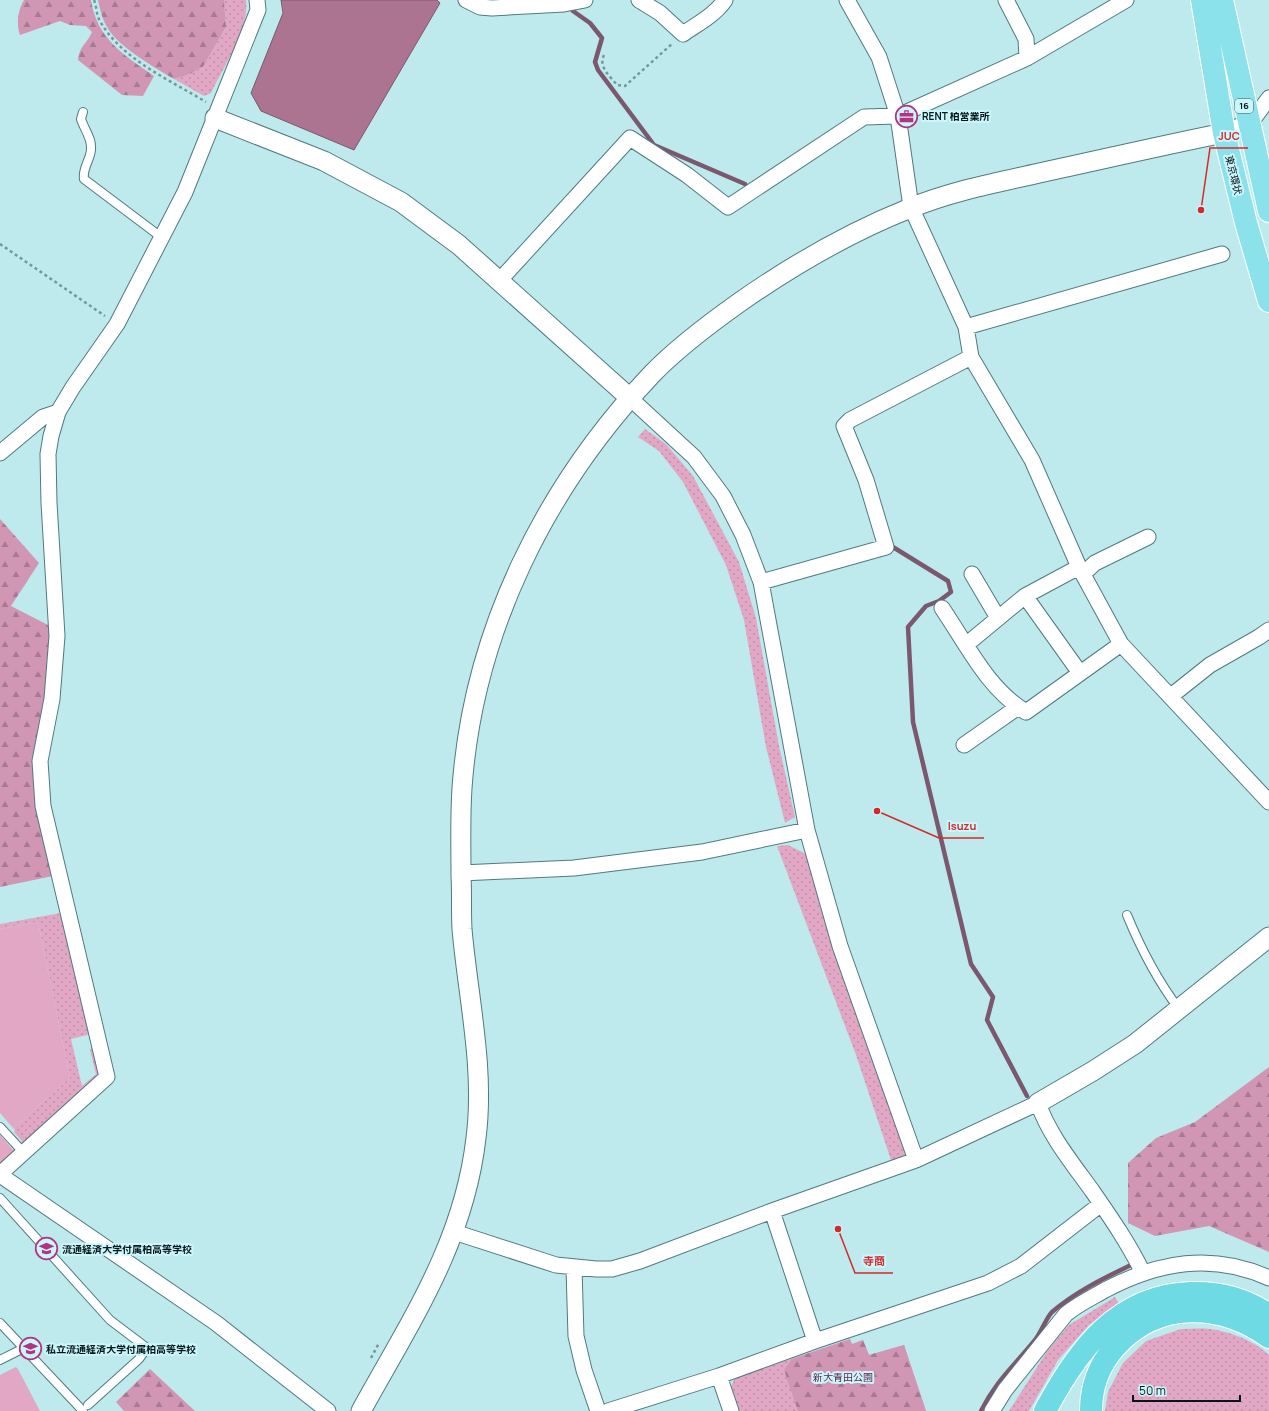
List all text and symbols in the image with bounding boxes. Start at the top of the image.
road number: 16 [1235,99,1253,113]
office icon: RENT 柏営業所 [893,103,919,129]
place label: RENT 柏営業所 [922,109,989,123]
callout: JUC [1210,125,1248,148]
text: JUC [1218,128,1240,143]
street label: 東京環状 [1222,154,1246,196]
callout: Isuzu [939,815,984,838]
text: Isuzu [948,818,976,833]
school or university icon: 流通経済大学付属柏高等学校 [33,1236,59,1262]
place label: 流通経済大学付属柏高等学校 [62,1242,192,1256]
callout: 寺商 [855,1250,893,1273]
text: 寺商 [863,1253,885,1268]
school or university icon: 私立流通経済大学付属柏高等学校 [17,1336,43,1362]
place label: 私立流通経済大学付属柏高等学校 [46,1342,196,1356]
park label: 新大青田公園 [813,1370,873,1384]
scale bar [1133,1377,1240,1403]
text: 50 m [1139,1382,1166,1399]

